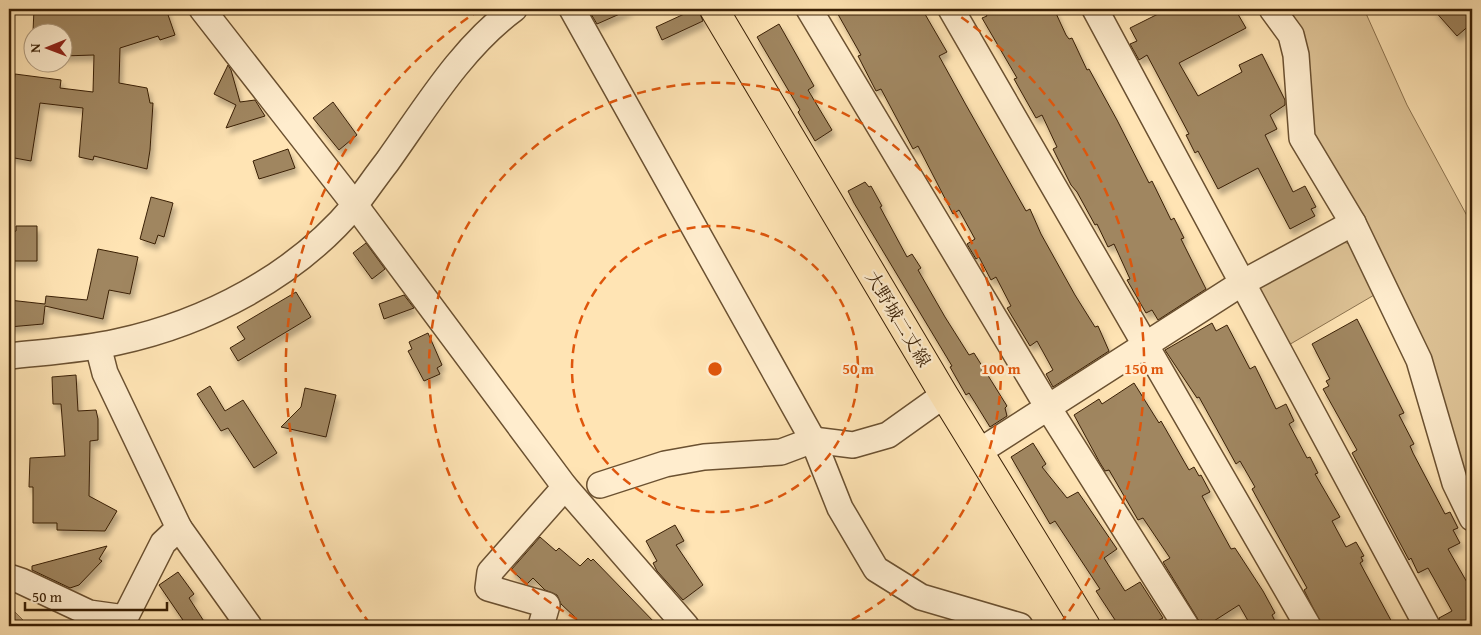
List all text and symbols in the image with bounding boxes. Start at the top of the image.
north arrow [22,22,72,72]
text: N [25,43,45,53]
street label: 大野城二丈線 [859,266,938,372]
text: 50 m [842,358,874,379]
text: 100 m [981,358,1021,379]
text: 150 m [1124,358,1164,379]
centre of rings [706,360,724,378]
scale bar [25,580,168,612]
text: 50 m [32,586,63,607]

